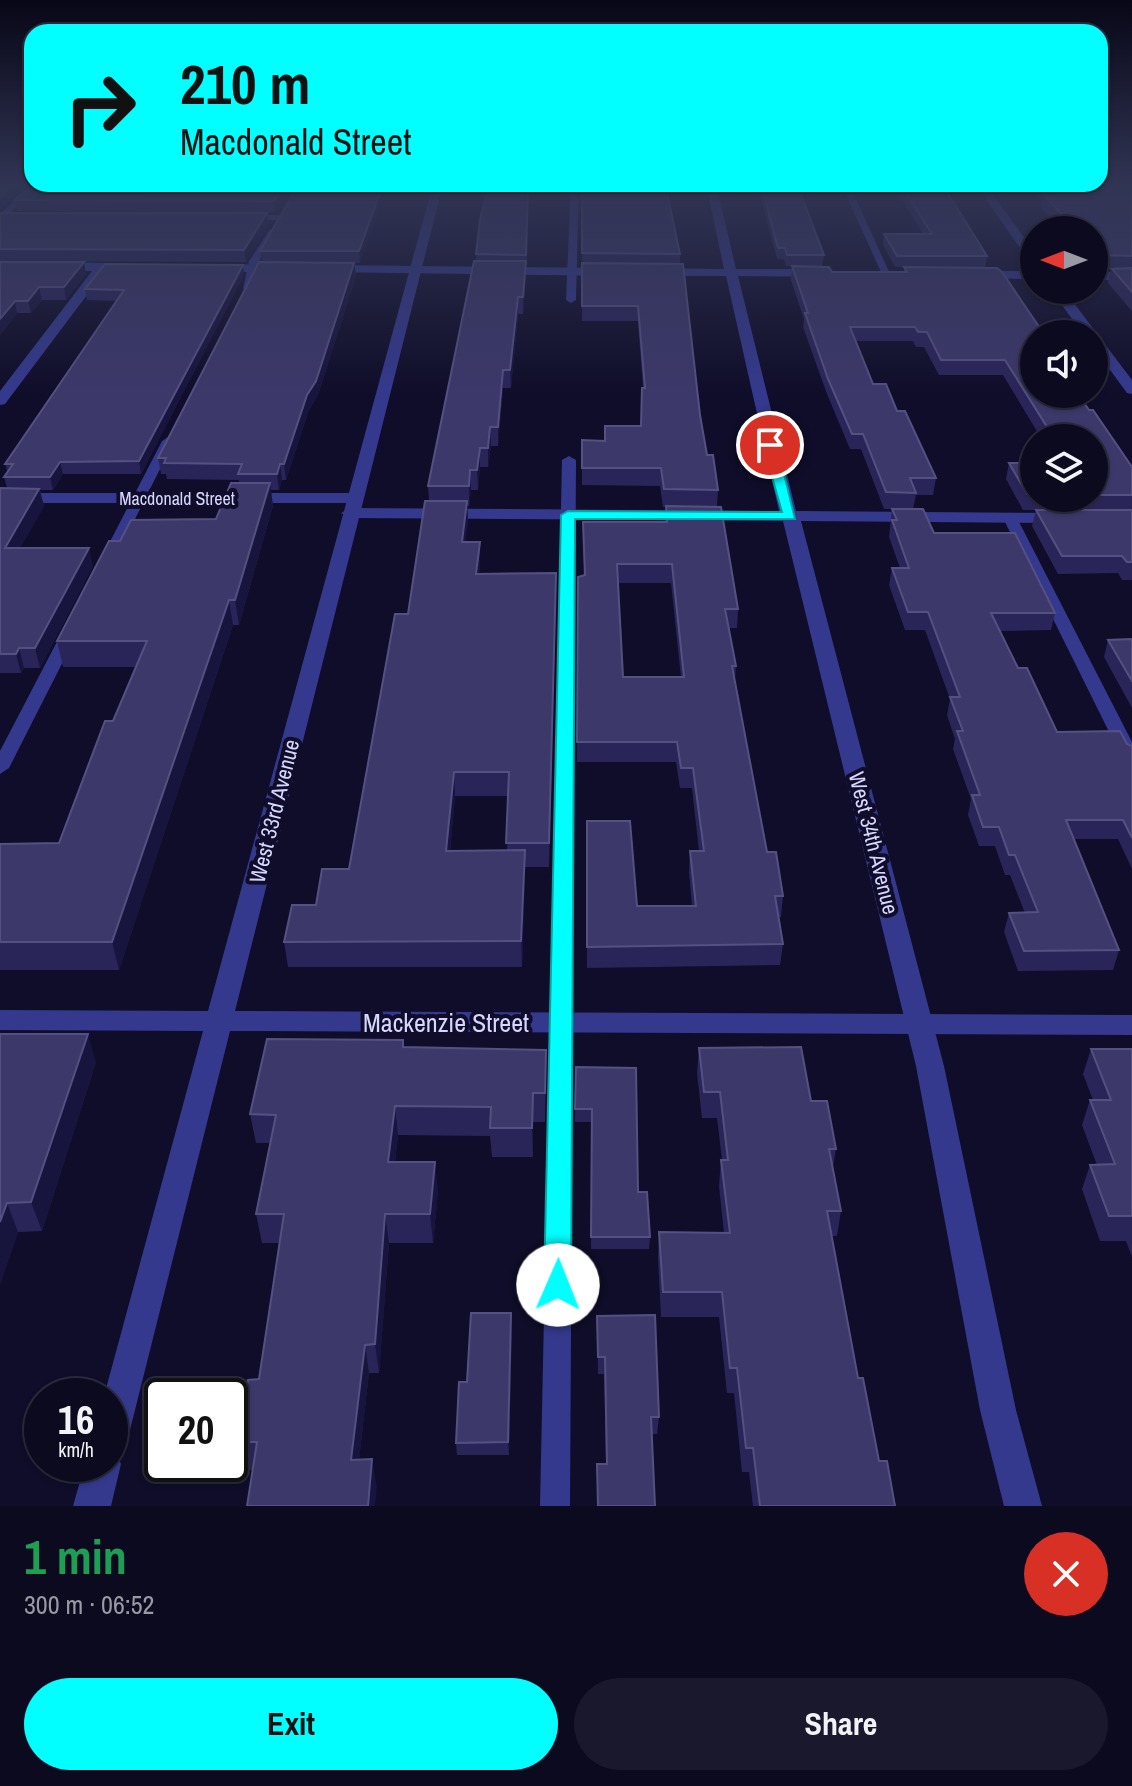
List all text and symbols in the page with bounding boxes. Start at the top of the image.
text: 210 m [180,46,310,121]
icon: right [48,56,152,160]
text: Macdonald Street [180,118,411,166]
north arrow [1020,216,1108,304]
map controls [1020,216,1108,512]
button: sound [1020,320,1108,408]
pin [736,411,804,479]
icon: arrive [748,423,792,467]
button: layers [1020,424,1108,512]
street label: Macdonald Street [119,486,235,511]
street label: West 33rd Avenue [242,736,306,886]
street label: West 34th Avenue [842,769,906,917]
street label: Mackenzie Street [363,1005,529,1040]
position arrow [516,1243,600,1327]
speed limit sign: 20 [144,1378,248,1482]
text: 16 [58,1393,94,1446]
text: km/h [58,1436,94,1463]
text: 1 min [24,1524,127,1589]
button: close [1024,1532,1108,1616]
text: 300 m · 06:52 [24,1587,154,1622]
button: Exit [24,1678,558,1770]
button: Share [574,1678,1108,1770]

